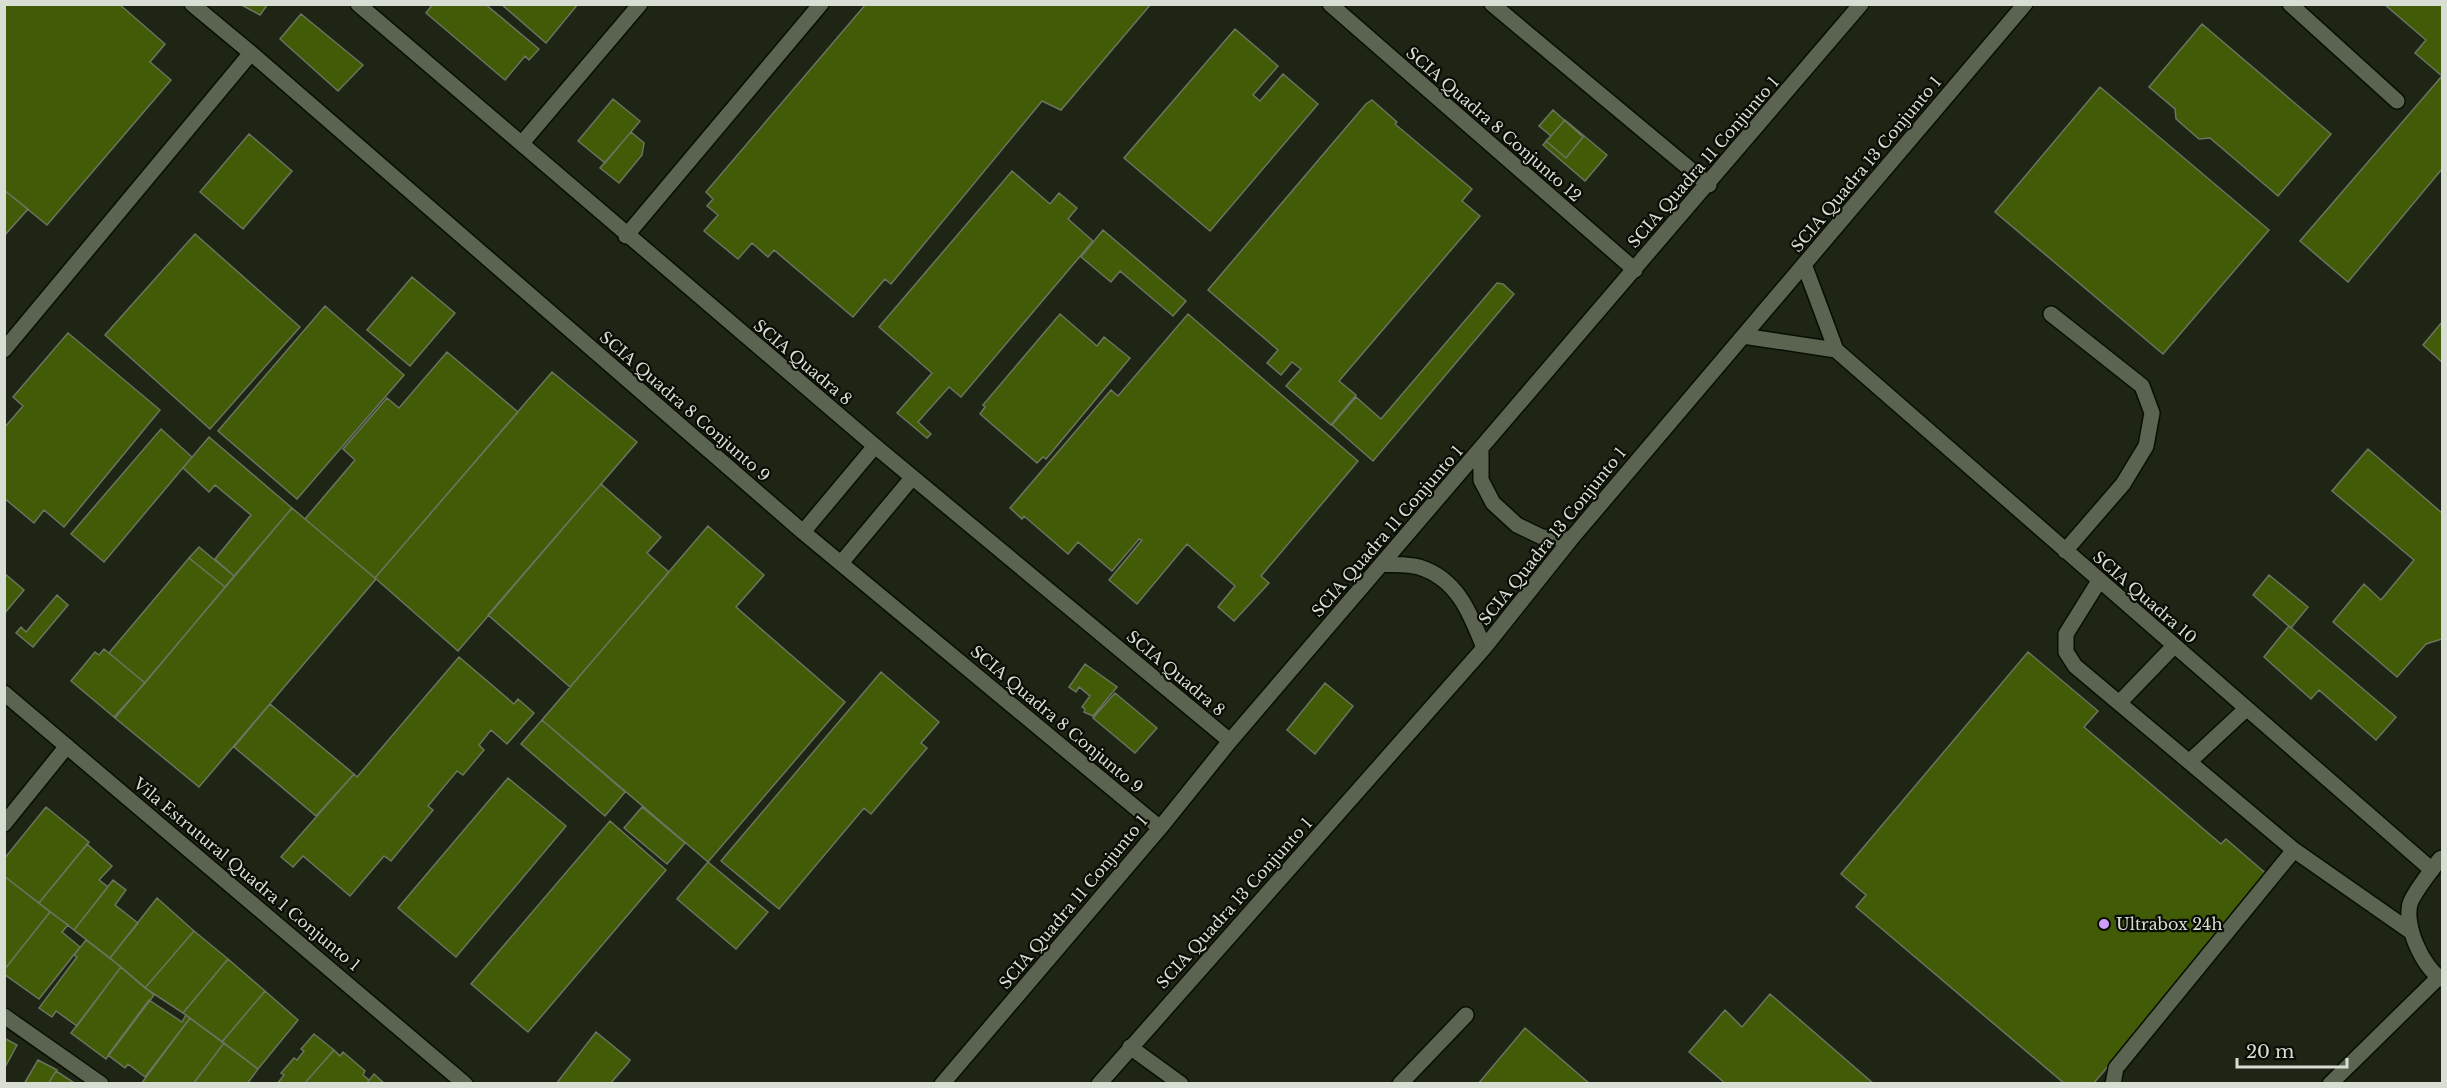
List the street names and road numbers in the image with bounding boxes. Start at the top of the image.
street label: SCIA Quadra 8 Conjunto 12 [1402,42,1586,206]
street label: SCIA Quadra 11 Conjunto 1 [1623,72,1783,252]
street label: SCIA Quadra 13 Conjunto 1 [1787,72,1945,256]
street label: SCIA Quadra 8 [750,315,856,409]
street label: SCIA Quadra 8 Conjunto 9 [596,327,774,485]
street label: SCIA Quadra 11 Conjunto 1 [1307,441,1467,621]
street label: SCIA Quadra 13 Conjunto 1 [1474,443,1630,629]
street label: SCIA Quadra 10 [2089,546,2201,648]
street label: SCIA Quadra 8 [1123,626,1229,720]
street label: SCIA Quadra 8 Conjunto 9 [967,641,1147,797]
street label: Vila Estrutural Quadra 1 Conjunto 1 [129,772,365,975]
street label: SCIA Quadra 11 Conjunto 1 [994,811,1152,993]
street label: SCIA Quadra 13 Conjunto 1 [1152,813,1316,993]

